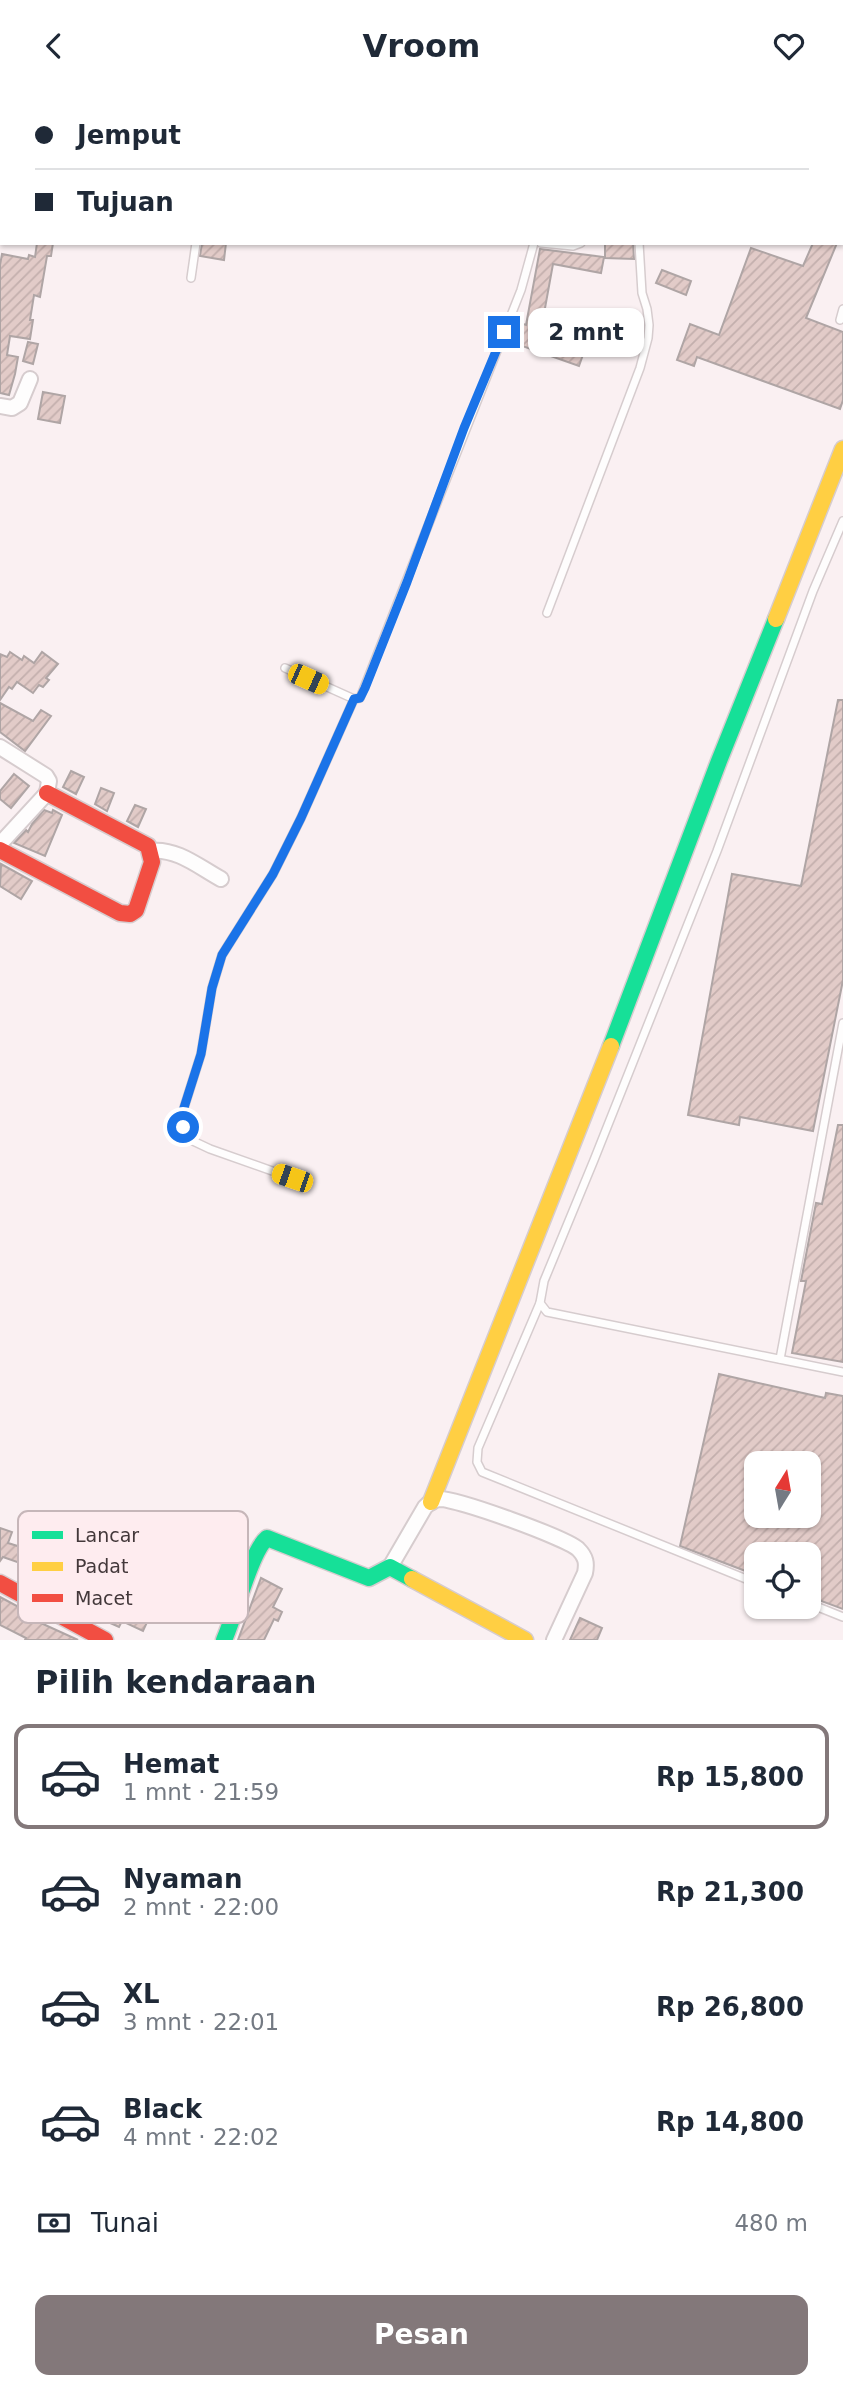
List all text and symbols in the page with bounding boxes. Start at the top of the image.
icon: back [35,27,73,65]
text: Vroom [363,27,480,65]
icon: heart [770,27,808,65]
text: Jemput [77,120,181,150]
text: Tujuan [77,187,174,217]
callout: 2 mnt [528,307,644,357]
route end [488,316,520,348]
text: 2 mnt [548,319,624,345]
car [285,661,332,697]
route start [167,1111,199,1143]
car [269,1161,316,1195]
north arrow [744,1451,821,1528]
map controls [744,1451,821,1619]
legend [18,1511,248,1623]
text: Lancar [75,1524,139,1546]
button: locate [744,1542,821,1619]
text: Padat [75,1555,128,1577]
text: Macet [75,1587,133,1609]
text: Pilih kendaraan [35,1663,316,1701]
icon: car [39,1745,102,1808]
text: Hemat [123,1749,219,1779]
text: Rp 15,800 [656,1762,804,1792]
text: 1 mnt · 21:59 [123,1779,279,1805]
icon: car [39,1860,102,1923]
text: Nyaman [123,1864,242,1894]
text: Rp 21,300 [656,1877,804,1907]
text: 2 mnt · 22:00 [123,1894,279,1920]
icon: car [39,1975,102,2038]
text: XL [123,1979,160,2009]
text: Rp 26,800 [656,1992,804,2022]
text: 3 mnt · 22:01 [123,2009,279,2035]
icon: car [39,2090,102,2153]
text: Black [123,2094,202,2124]
text: Rp 14,800 [656,2107,804,2137]
text: 4 mnt · 22:02 [123,2124,279,2150]
icon: cash [35,2204,73,2242]
text: Tunai [91,2208,159,2238]
text: 480 m [734,2210,808,2236]
button: Pesan [35,2295,808,2375]

